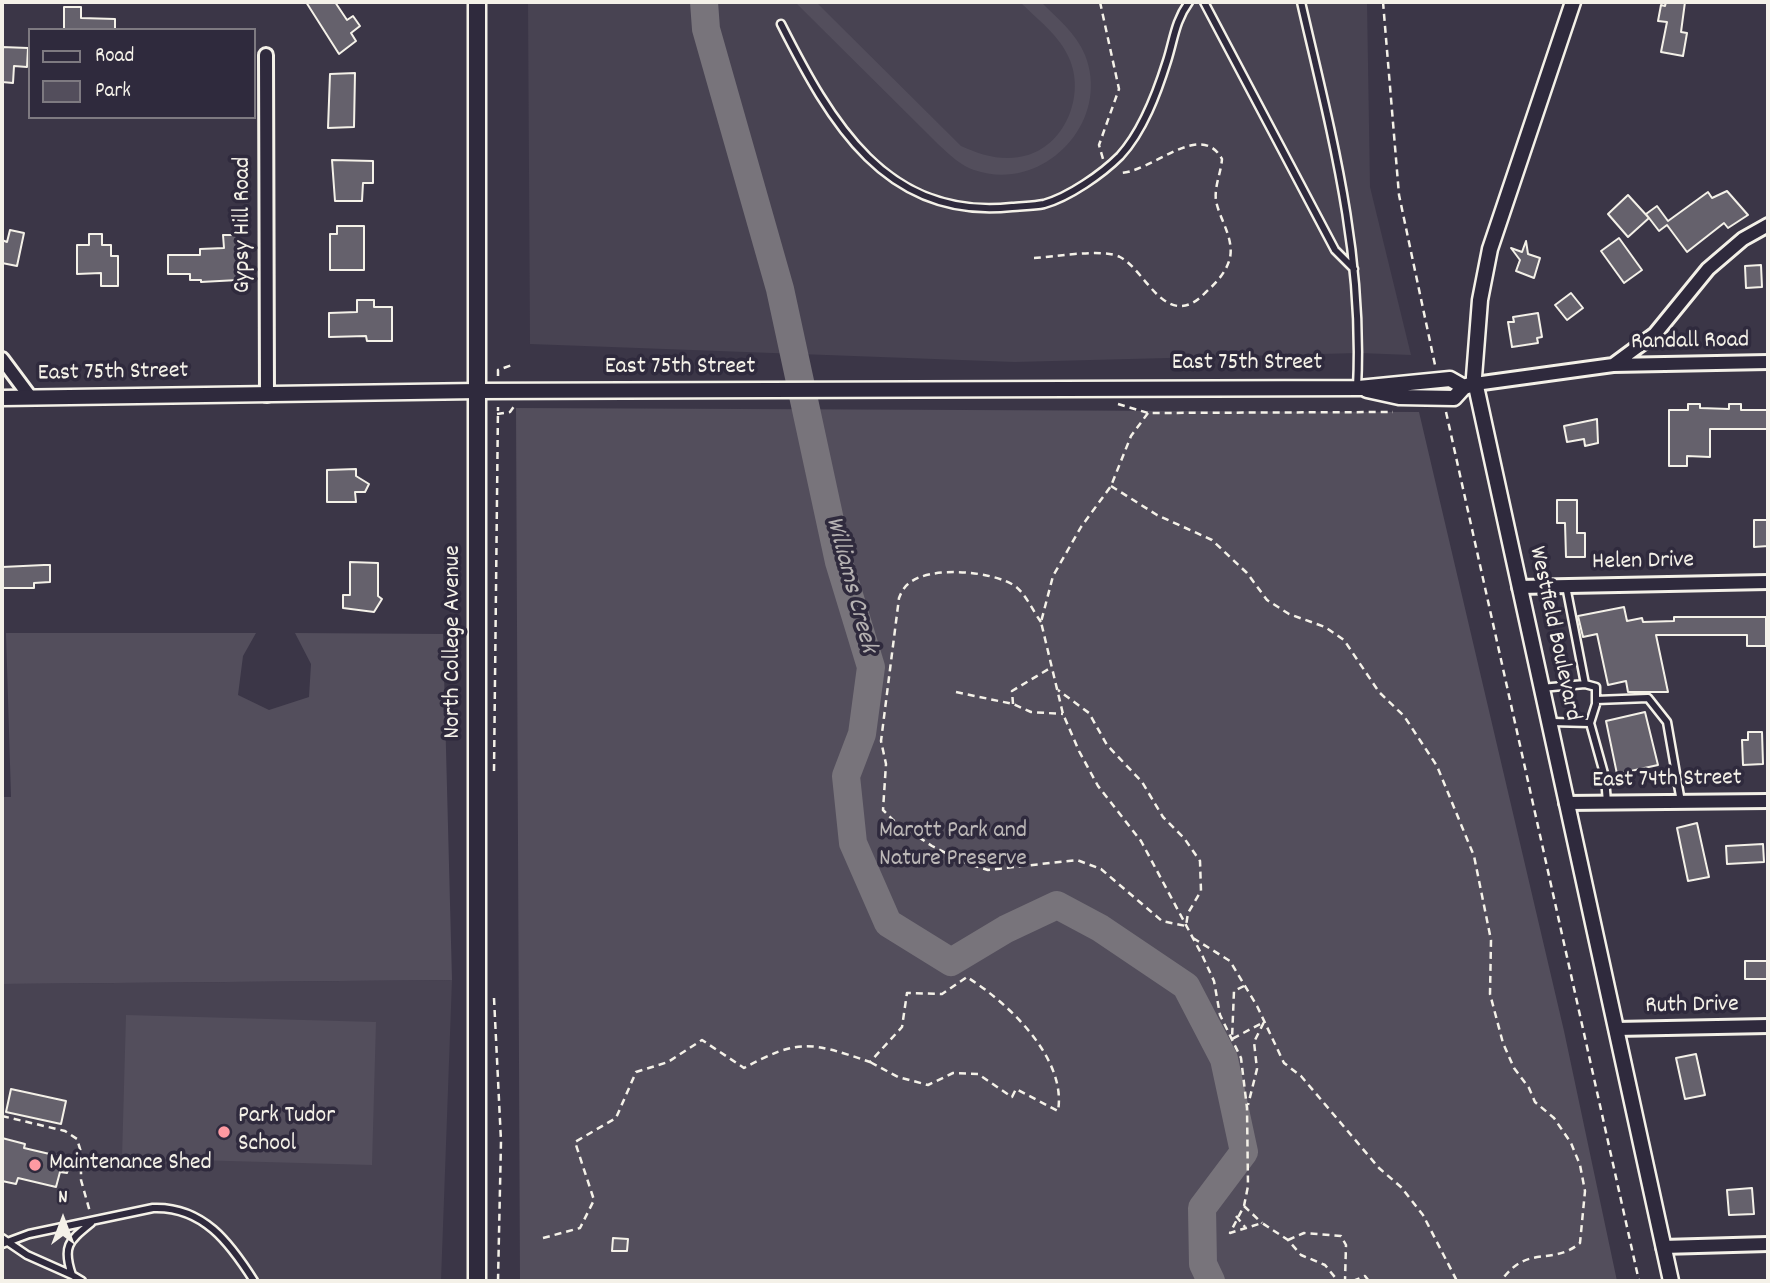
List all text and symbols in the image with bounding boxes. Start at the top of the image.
legend [28,28,256,119]
text: Road [95,42,134,72]
text: Park [95,77,131,107]
street label: Gypsy Hill Road [231,157,259,293]
street label: Randall Road [1631,328,1749,358]
street label: East 75th Street [1172,351,1322,379]
street label: East 75th Street [605,355,755,383]
street label: East 75th Street [37,358,189,390]
water label: Williams Creek [816,513,882,657]
street label: Westfield Boulevard [1520,544,1586,724]
street label: North College Avenue [441,545,469,739]
street label: Helen Drive [1592,548,1694,578]
street label: East 74th Street [1592,765,1742,797]
park label: Marott Park and Nature Preserve [879,819,1027,875]
street label: Ruth Drive [1645,992,1739,1022]
place label: Park Tudor School [238,1104,335,1160]
marker: Park Tudor School [216,1124,232,1140]
place label: Maintenance Shed [49,1151,212,1179]
marker: Maintenance Shed [27,1157,43,1173]
north arrow [28,1185,98,1255]
text: N [58,1185,68,1212]

